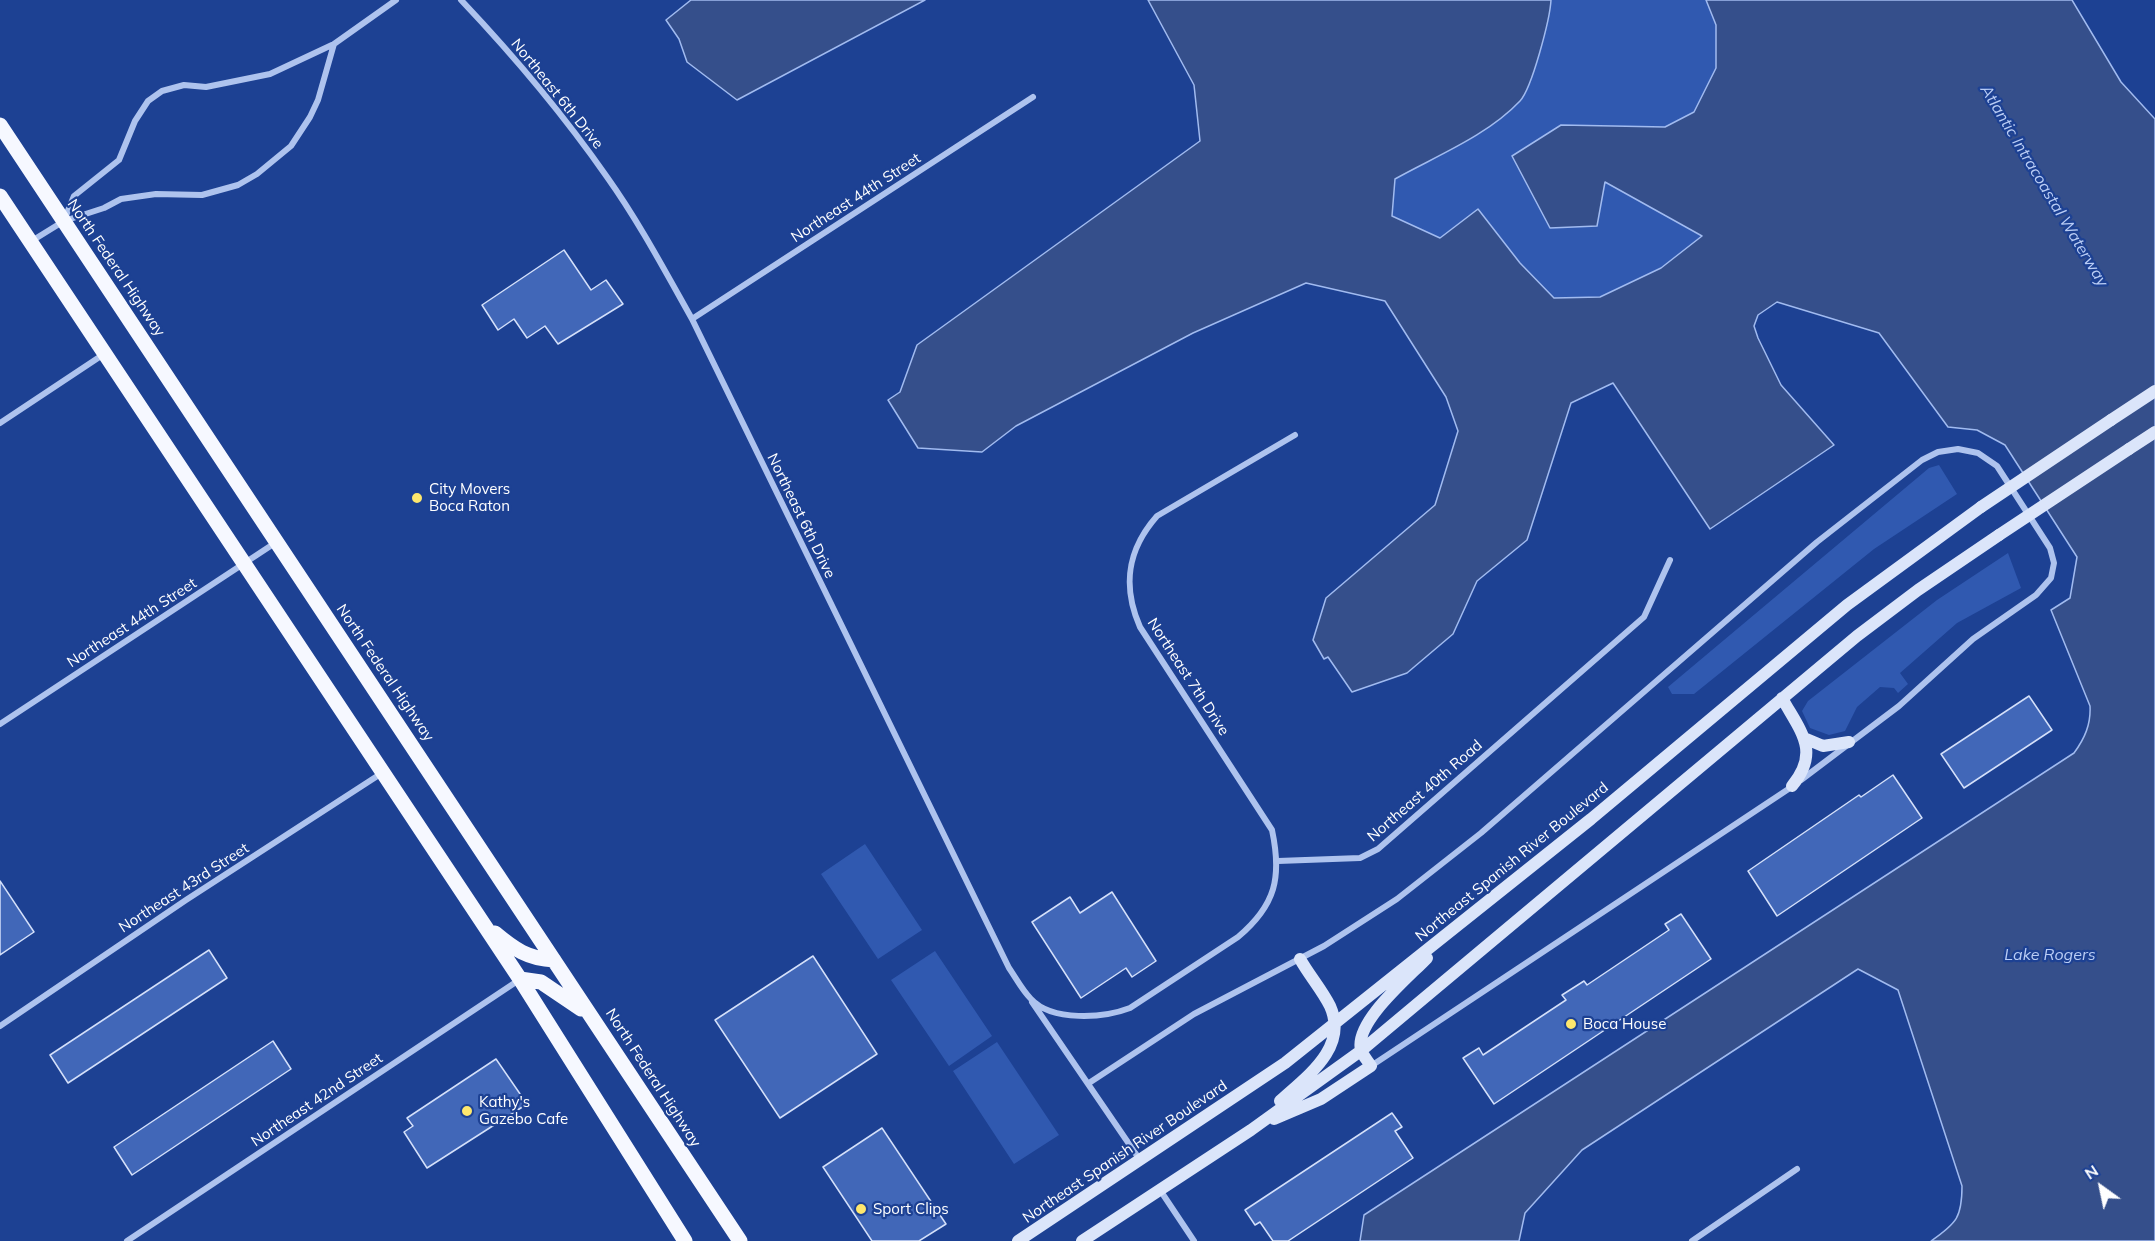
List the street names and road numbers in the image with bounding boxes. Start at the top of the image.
street label: Northeast 6th Drive [507,35,607,153]
street label: Northeast 44th Street [788,149,924,247]
street label: North Federal Highway [63,196,169,340]
street label: Northeast 6th Drive [763,451,839,581]
street label: Northeast 44th Street [64,574,200,672]
street label: North Federal Highway [332,601,438,745]
street label: Northeast 7th Drive [1143,615,1233,739]
street label: Northeast 40th Road [1364,736,1486,846]
street label: Northeast Spanish River Boulevard [1412,779,1612,945]
street label: Northeast 43rd Street [116,839,252,937]
street label: North Federal Highway [601,1005,705,1151]
street label: Northeast 42nd Street [248,1049,386,1151]
street label: Northeast Spanish River Boulevard [1019,1077,1231,1227]

